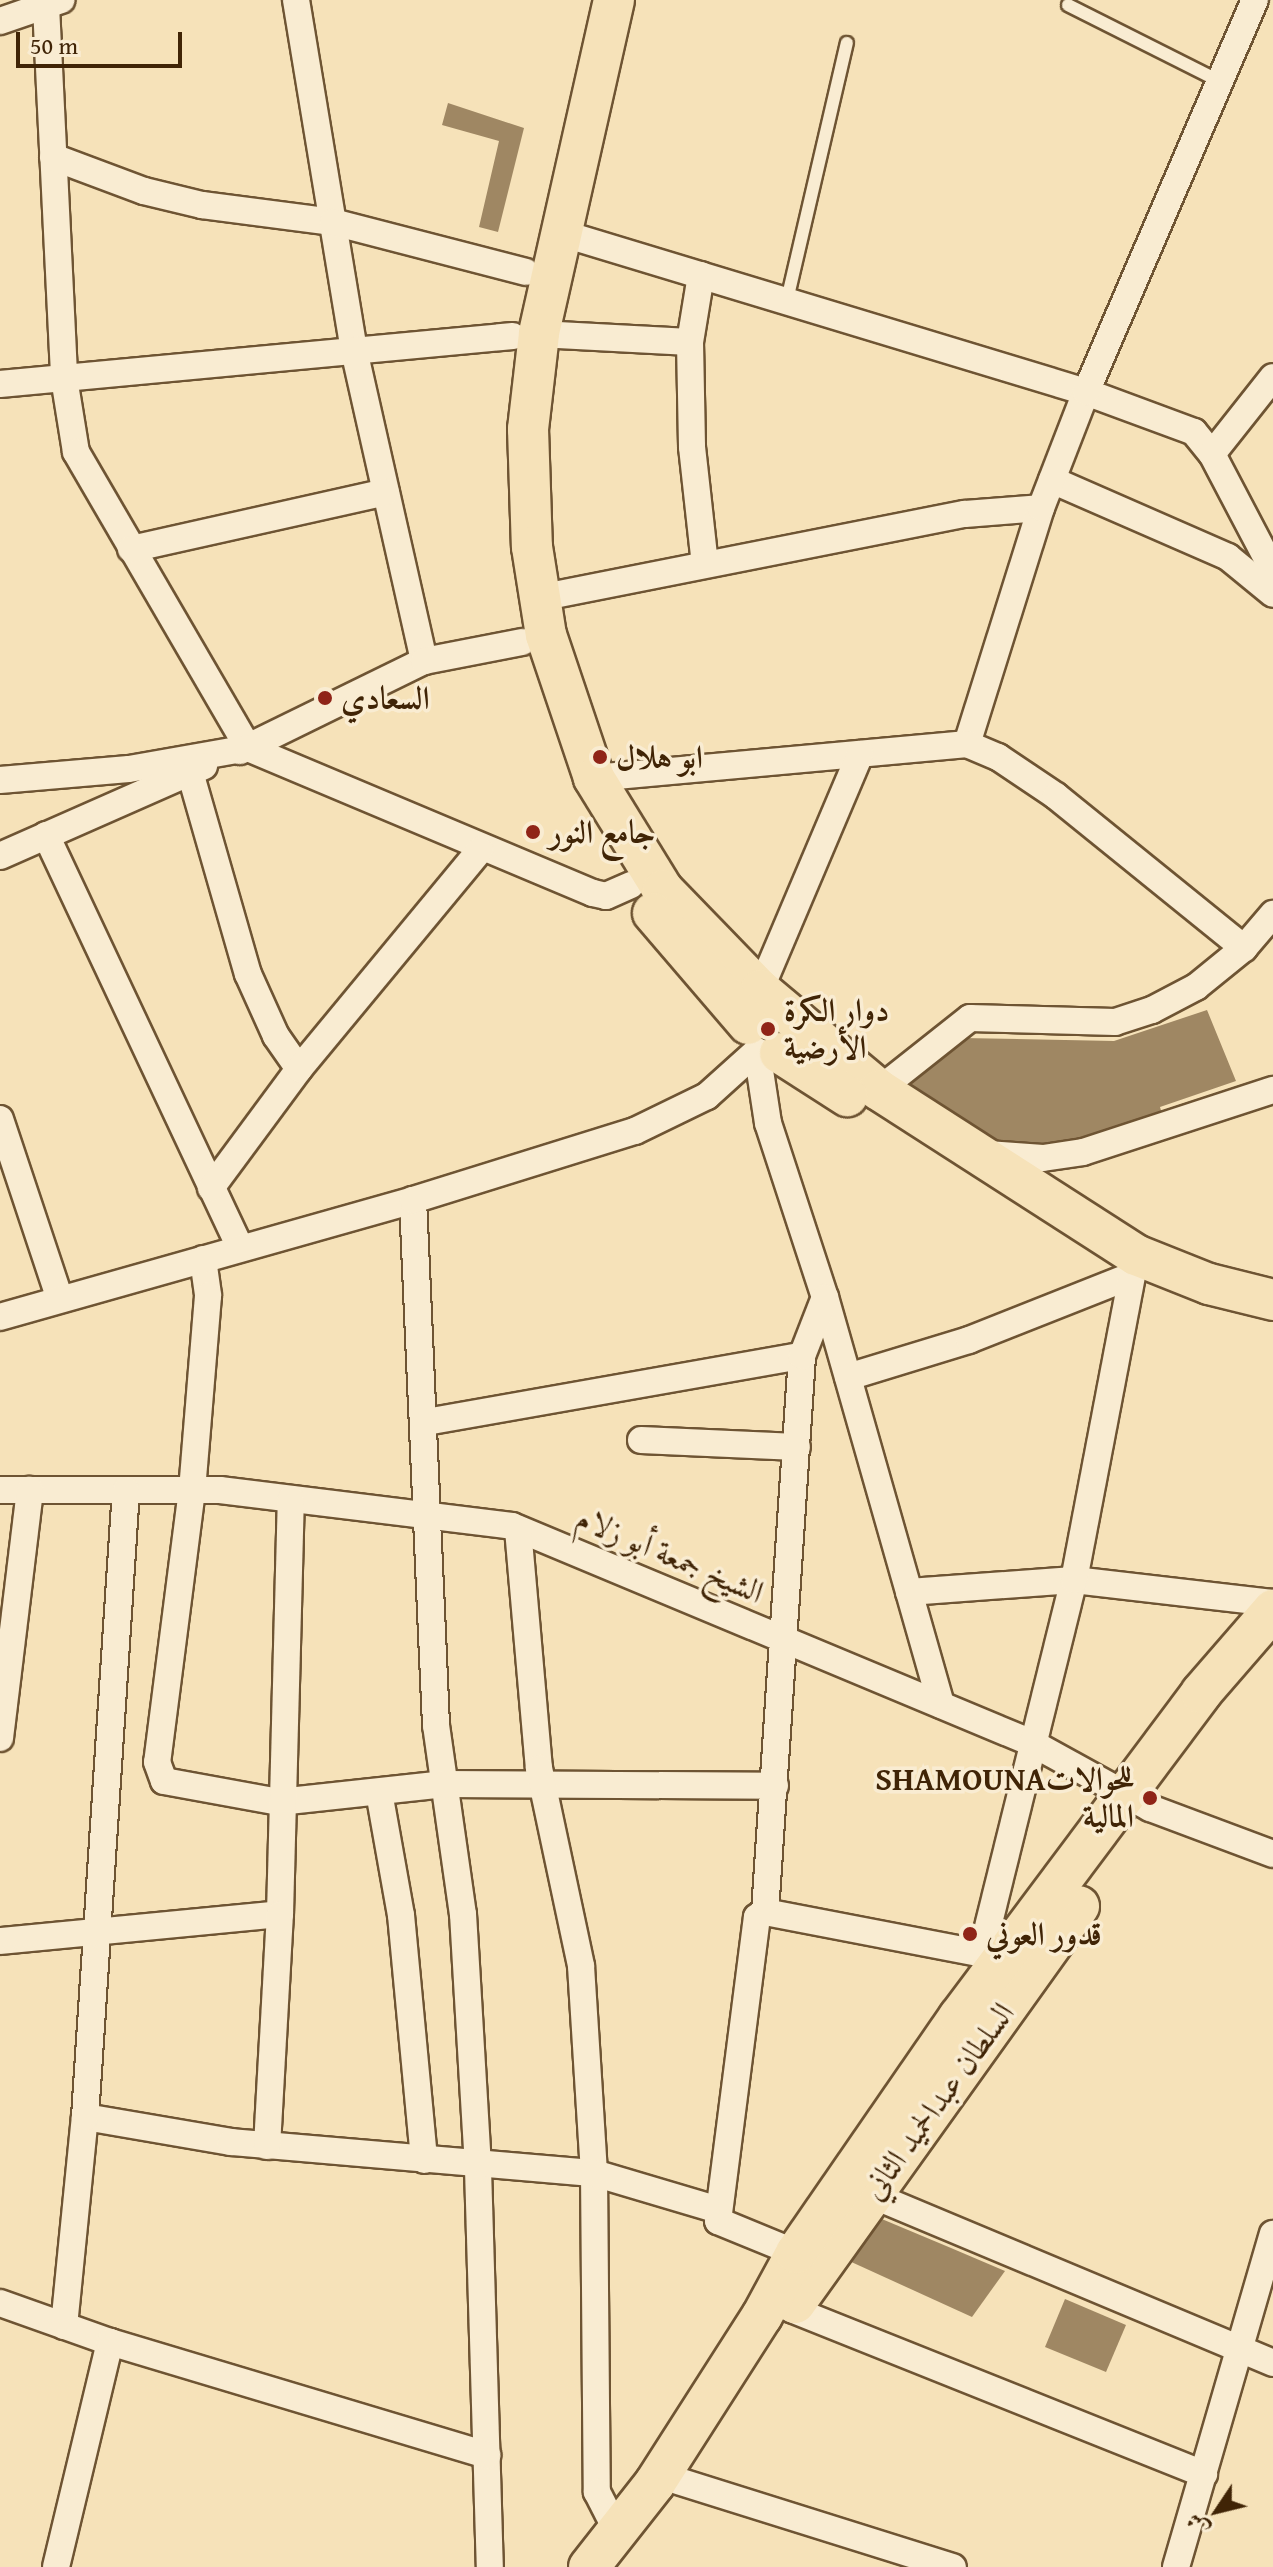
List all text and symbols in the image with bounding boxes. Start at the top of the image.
scale bar [20,16,186,66]
text: 50 m [30,28,78,63]
place label: السعادي [341,679,430,717]
marker: السعادي [316,689,334,707]
place label: ابو هلال [616,738,703,776]
marker: ابو هلال [591,748,609,766]
place label: جامع النور [549,813,655,851]
marker: جامع النور [524,823,542,841]
place label: دوار الكرة الأرضية [784,992,889,1067]
marker: دوار الكرة الأرضية [759,1020,777,1038]
street label: الشيخ جمعة أبو زلام [571,1498,769,1612]
place label: SHAMOUNAللحوالات المالية [875,1761,1134,1836]
marker: SHAMOUNAللحوالات المالية [1141,1789,1159,1807]
place label: قدور العوني [986,1915,1102,1953]
marker: قدور العوني [961,1925,979,1943]
street label: السلطان عبدالحميد الثاني [854,1995,1022,2207]
north arrow [1177,2471,1257,2551]
text: ش [1178,2507,1217,2543]

